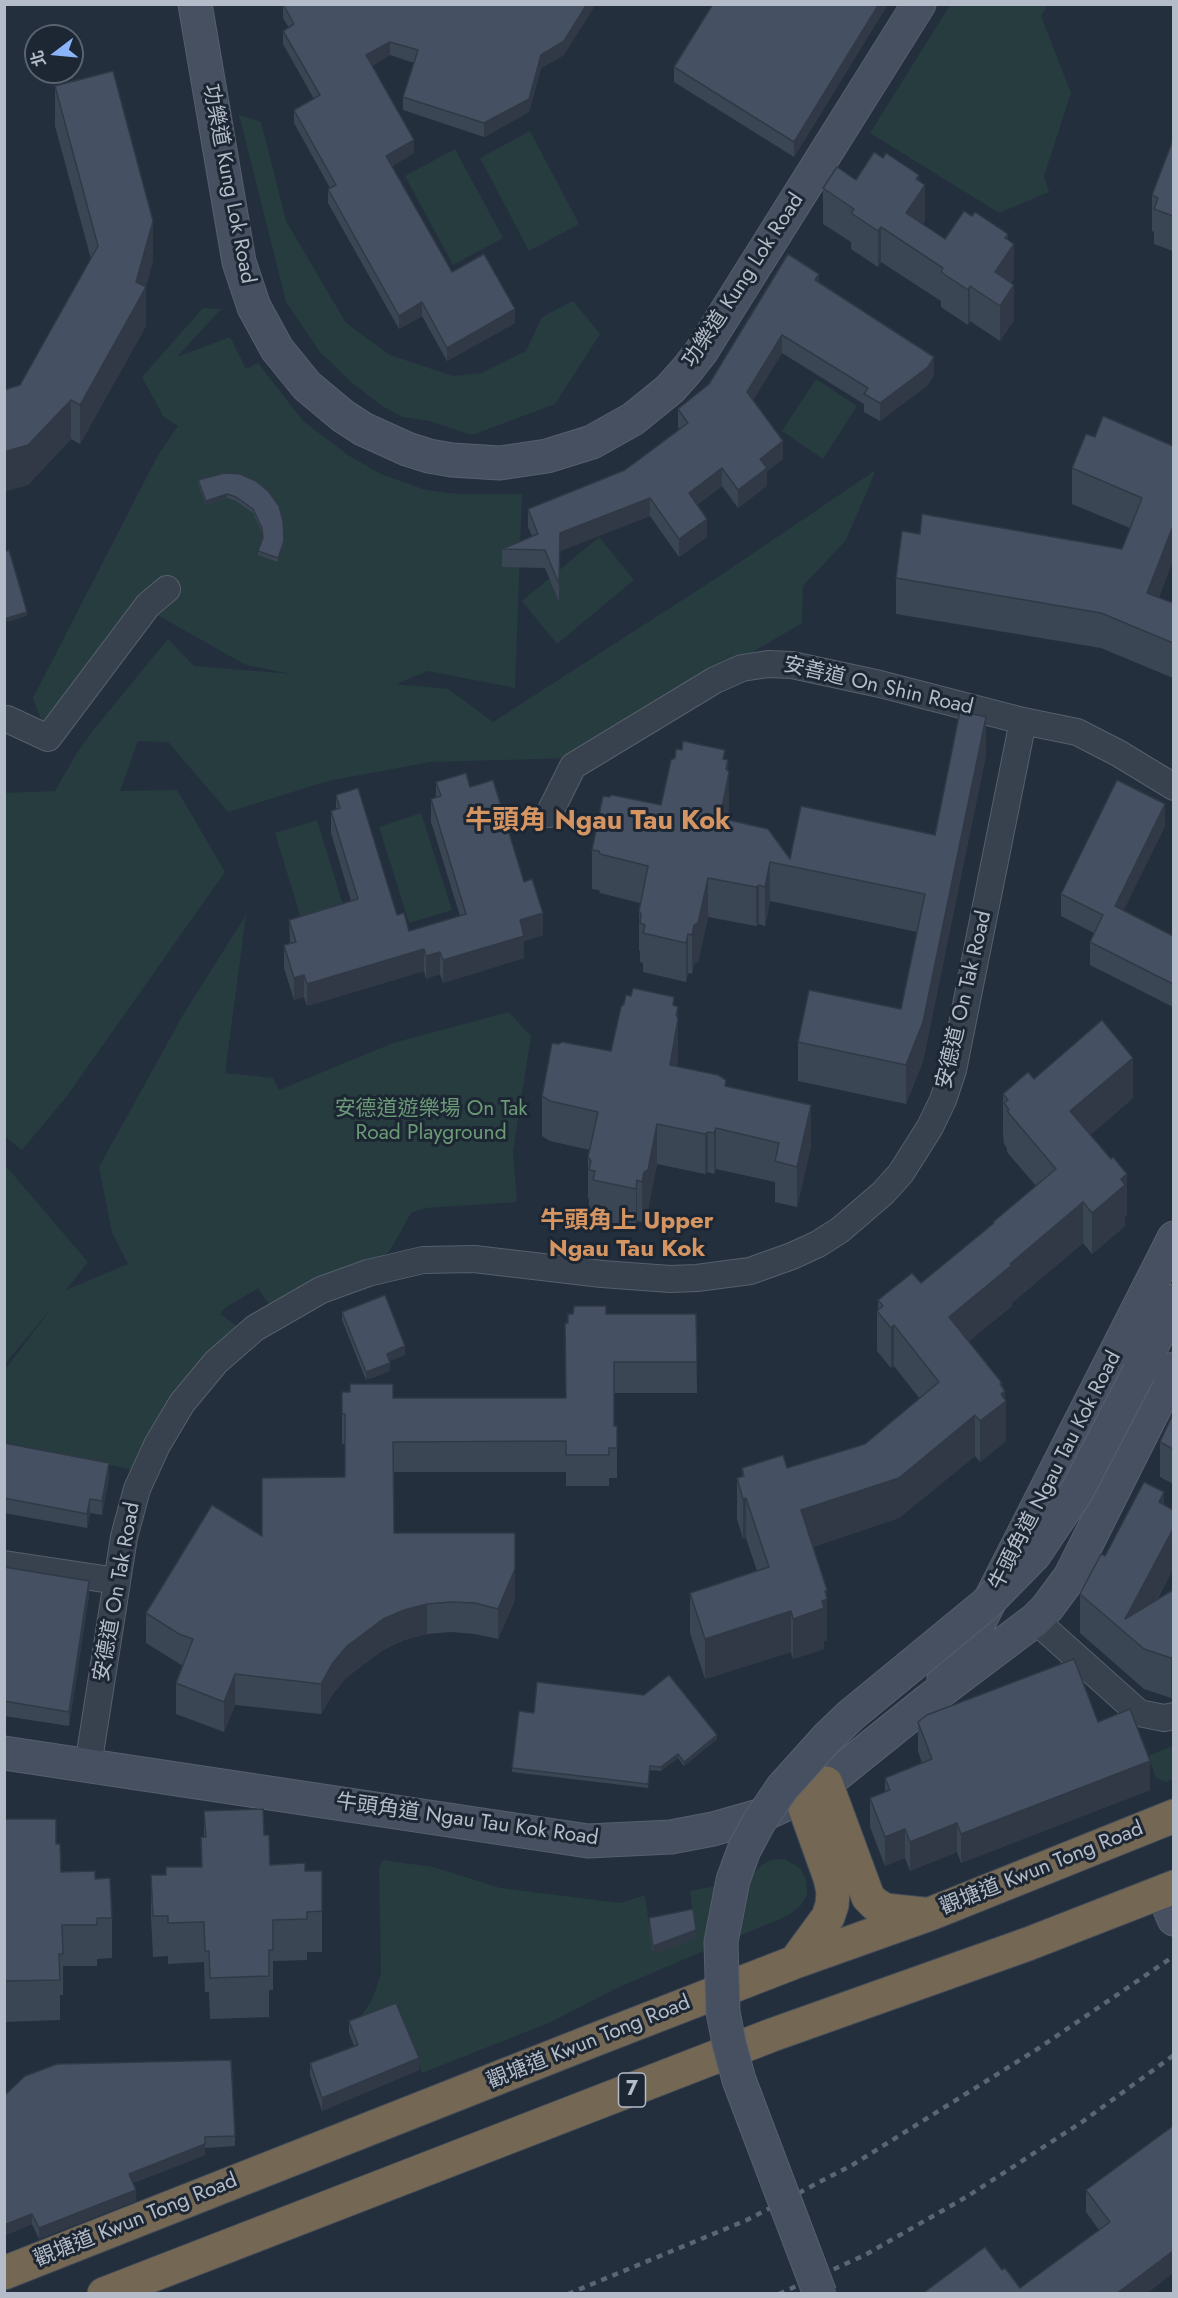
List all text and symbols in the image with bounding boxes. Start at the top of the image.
north arrow [24,24,84,84]
text: 北 [25,48,51,69]
street label: 功樂道 Kung Lok Road [196,82,260,286]
street label: 功樂道 Kung Lok Road [678,189,810,373]
street label: 安善道 On Shin Road [781,653,975,721]
district label: 牛頭角 Ngau Tau Kok [465,806,731,838]
street label: 安德道 On Tak Road [932,909,998,1091]
park label: 安德道遊樂場 On Tak Road Playground [334,1097,528,1147]
district label: 牛頭角上 Upper Ngau Tau Kok [540,1208,714,1264]
street label: 牛頭角道 Ngau Tau Kok Road [985,1347,1127,1595]
street label: 安德道 On Tak Road [90,1500,146,1684]
street label: 牛頭角道 Ngau Tau Kok Road [334,1790,600,1852]
street label: 觀塘道 Kwun Tong Road [937,1817,1147,1921]
street label: 觀塘道 Kwun Tong Road [484,1991,694,2095]
road number: 7 [618,2073,646,2107]
street label: 觀塘道 Kwun Tong Road [31,2169,241,2273]

